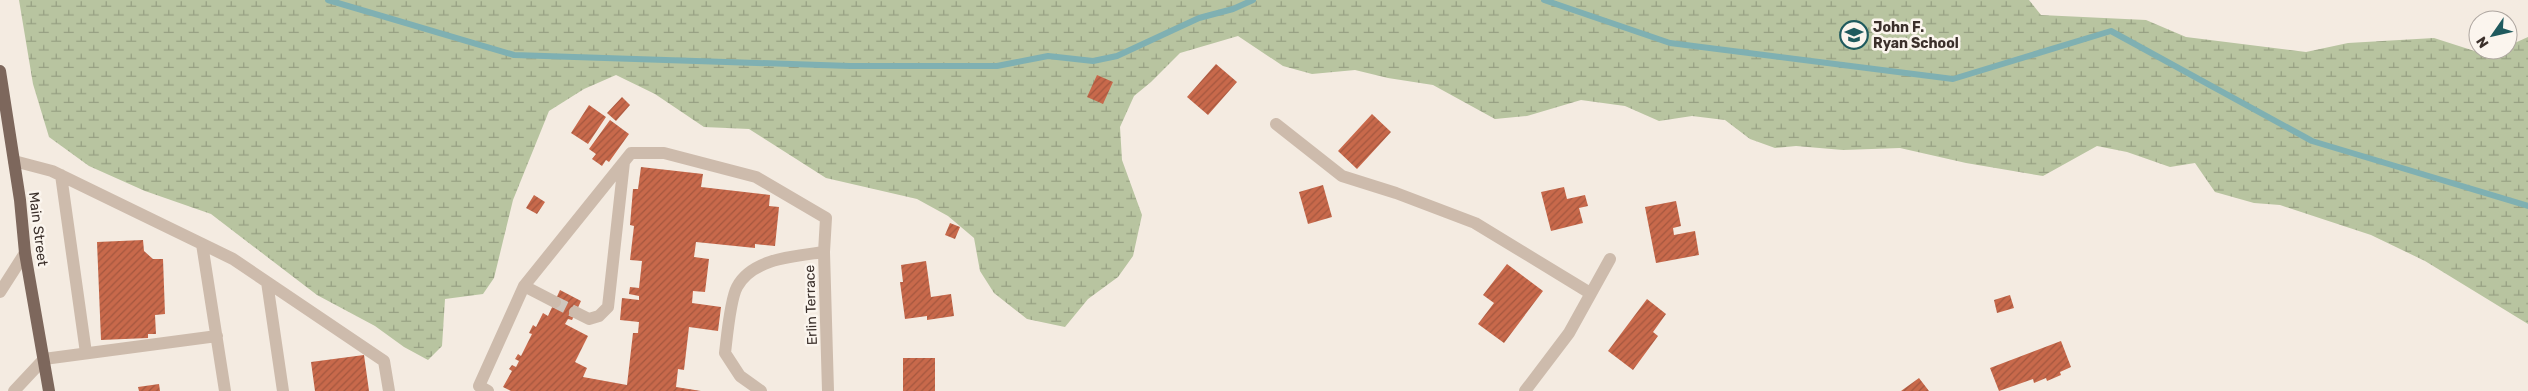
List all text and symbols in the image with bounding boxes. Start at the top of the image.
north arrow [2468,10,2518,60]
place label: John F. Ryan School [1873,19,1959,52]
school or university icon: John F. Ryan School [1839,20,1869,50]
text: N [2473,33,2493,51]
street label: Main Street [25,191,51,268]
street label: Erlin Terrace [801,264,821,346]

